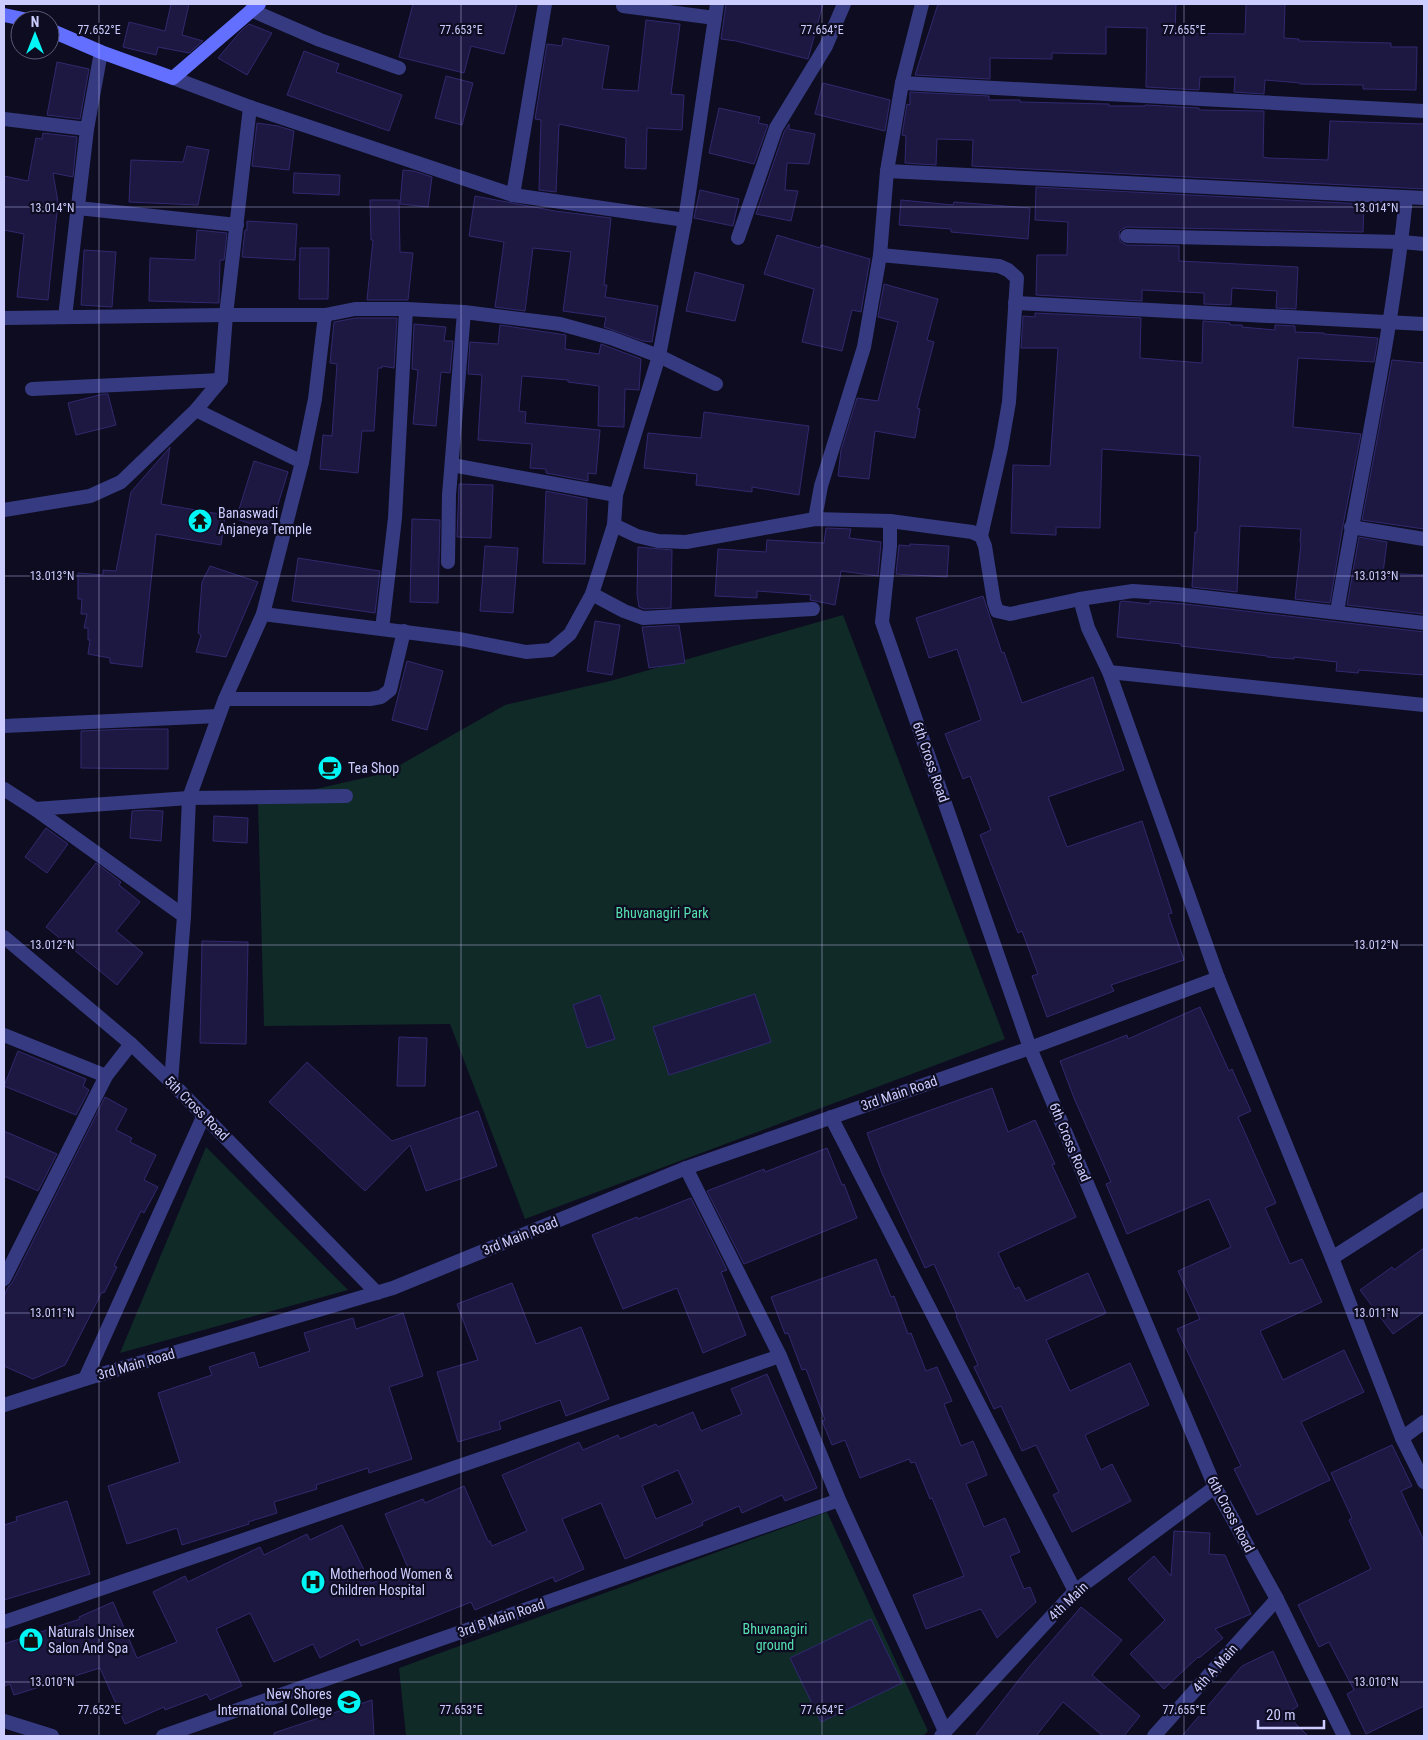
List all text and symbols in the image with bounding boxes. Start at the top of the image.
north arrow [10,10,60,60]
text: N [31,14,39,30]
text: 77.652°E [77,23,121,37]
text: 77.653°E [439,23,483,37]
text: 77.654°E [800,23,844,37]
text: 77.655°E [1162,23,1206,37]
text: 13.014°N [30,201,74,215]
text: 13.014°N [1354,201,1398,215]
place label: Banaswadi Anjaneya Temple [218,505,312,537]
temple icon: Banaswadi Anjaneya Temple [187,508,213,534]
text: 13.013°N [30,569,74,583]
text: 13.013°N [1354,569,1398,583]
street label: 6th Cross Road [910,720,952,804]
cafe icon: Tea Shop [317,755,343,781]
place label: Tea Shop [348,760,399,776]
park label: Bhuvanagiri Park [615,905,709,921]
text: 13.012°N [30,938,74,952]
text: 13.012°N [1354,938,1398,952]
street label: 3rd Main Road [859,1072,939,1114]
street label: 5th Cross Road [162,1073,232,1143]
street label: 6th Cross Road [1046,1100,1094,1184]
street label: 3rd Main Road [480,1214,560,1258]
text: 13.011°N [30,1306,74,1320]
text: 13.011°N [1354,1306,1398,1320]
street label: 3rd Main Road [95,1345,177,1383]
street label: 6th Cross Road [1204,1473,1258,1555]
place label: Motherhood Women & Children Hospital [330,1566,453,1598]
hospital icon: Motherhood Women & Children Hospital [300,1569,326,1595]
street label: 4th Main [1045,1578,1091,1624]
street label: 3rd B Main Road [456,1596,546,1640]
park label: Bhuvanagiri ground [743,1621,807,1653]
place label: Naturals Unisex Salon And Spa [48,1624,135,1656]
shop icon: Naturals Unisex Salon And Spa [18,1627,44,1653]
street label: 4th A Main [1189,1641,1241,1695]
text: 13.010°N [30,1675,74,1689]
text: 13.010°N [1354,1675,1398,1689]
place label: New Shores International College [218,1686,332,1718]
school or university icon: New Shores International College [336,1689,362,1715]
scale bar [1258,1698,1324,1730]
text: 77.652°E [77,1703,121,1717]
text: 77.653°E [439,1703,483,1717]
text: 77.654°E [800,1703,844,1717]
text: 77.655°E [1162,1703,1206,1717]
text: 20 m [1266,1706,1296,1724]

